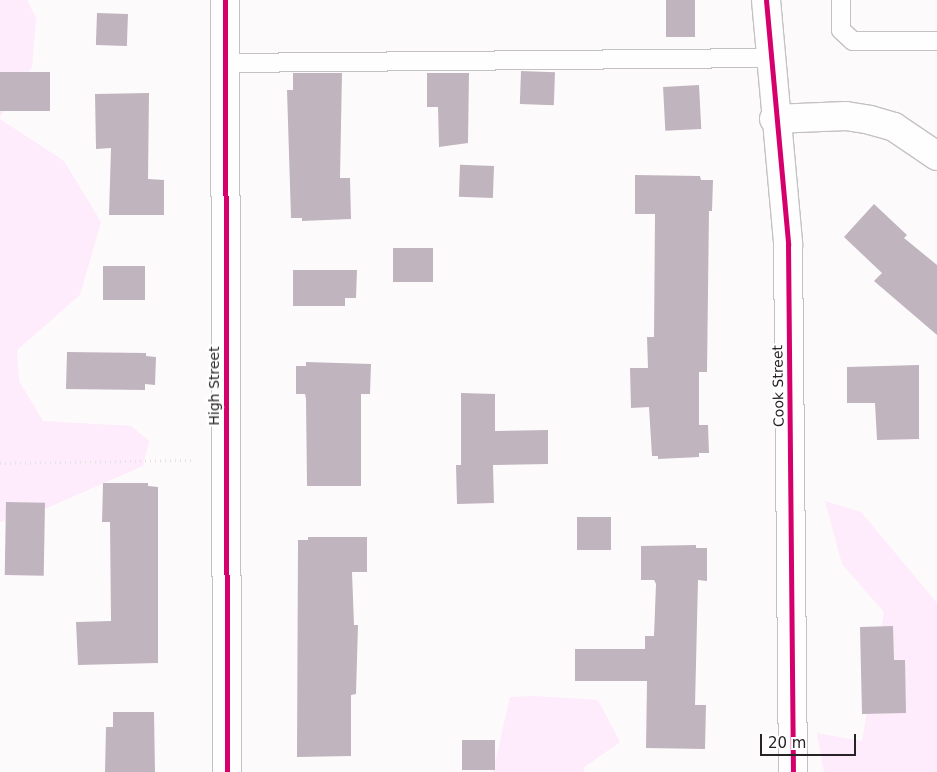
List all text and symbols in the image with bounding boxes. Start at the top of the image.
street label: Cook Street [769,345,787,427]
street label: High Street [206,346,222,426]
scale bar [762,724,858,756]
text: 20 m [768,734,806,752]

